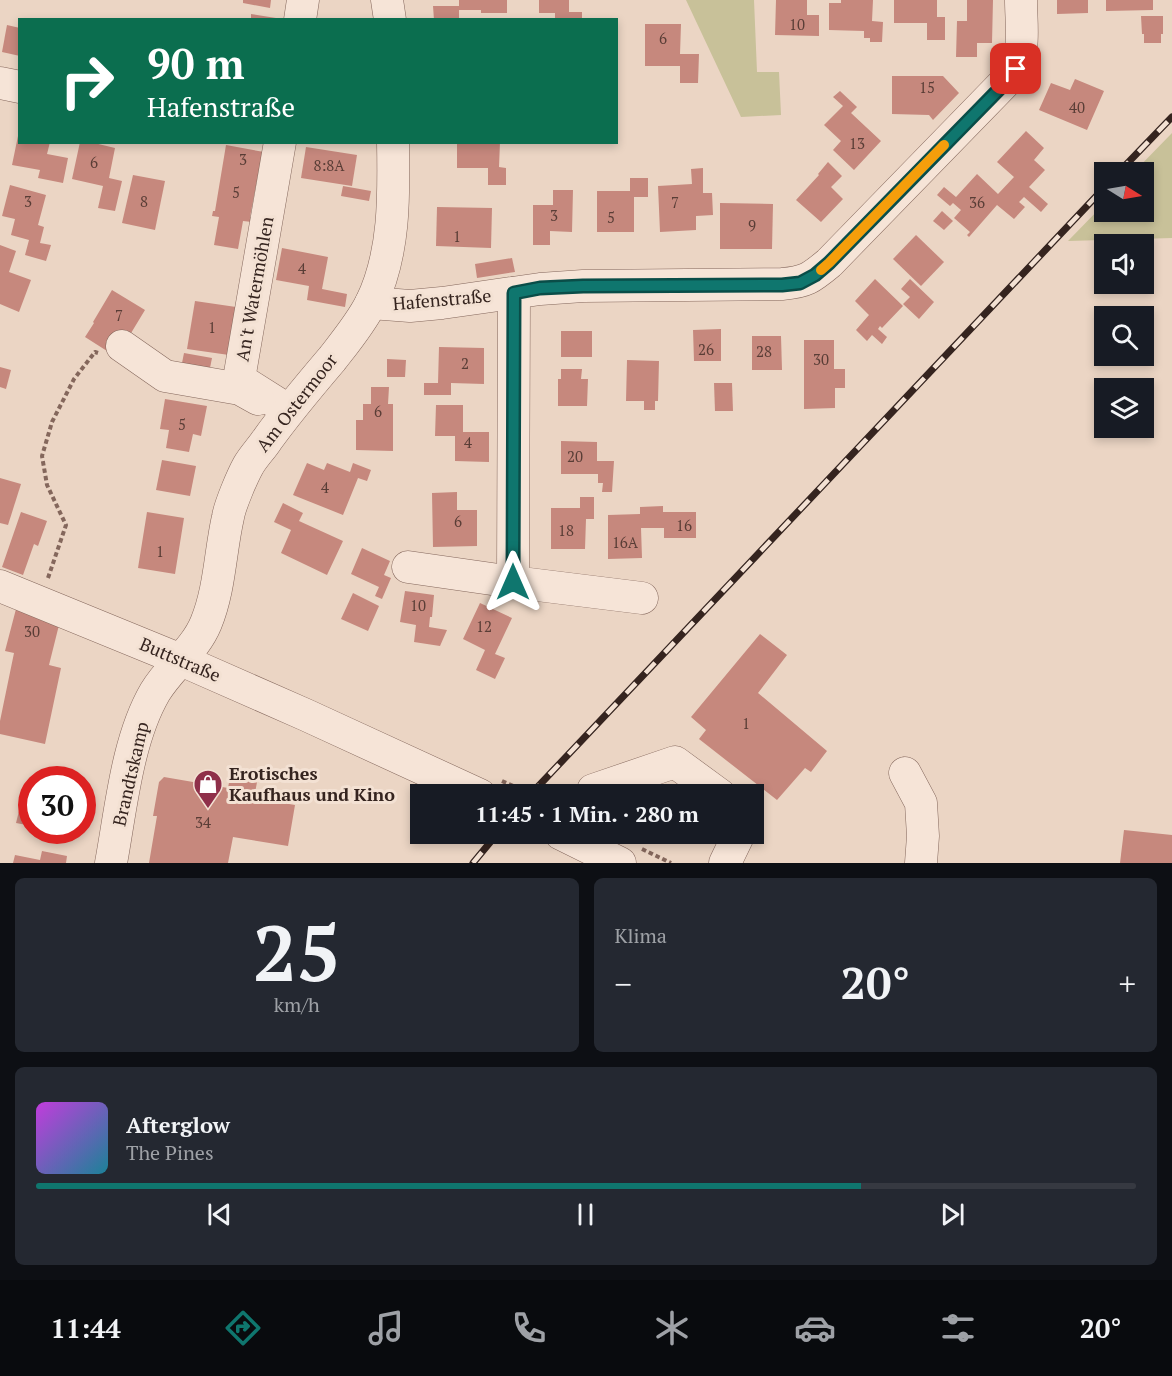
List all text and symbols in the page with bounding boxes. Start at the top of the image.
house number: 10 [789,14,805,34]
house number: 6 [659,28,667,48]
text: 90 m [147,35,245,91]
icon: right [48,42,126,120]
pin [990,43,1041,94]
icon: arrive [999,52,1032,85]
house number: 15 [919,77,935,97]
text: Hafenstraße [147,89,295,125]
house number: 40 [1069,97,1085,117]
house number: 13 [849,133,865,153]
house number: 3 [239,149,247,169]
house number: 6 [90,152,98,172]
house number: 8:8A [313,155,345,175]
north arrow [1094,162,1154,222]
map controls [1094,162,1154,438]
house number: 5 [232,182,240,202]
house number: 3 [24,191,32,211]
house number: 8 [140,191,148,211]
house number: 7 [671,192,679,212]
house number: 36 [969,192,985,212]
house number: 3 [550,205,558,225]
house number: 5 [607,207,615,227]
street label: An't Watermöhlen [229,214,279,363]
house number: 9 [748,215,756,235]
house number: 1 [453,226,461,246]
button: sound [1094,234,1154,294]
house number: 4 [298,258,306,278]
street label: Hafenstraße [392,283,492,315]
house number: 7 [115,305,123,325]
button: search [1094,306,1154,366]
house number: 1 [208,317,216,337]
house number: 26 [698,339,714,359]
house number: 28 [756,341,772,361]
street label: Am Ostermoor [250,348,342,456]
house number: 30 [813,349,829,369]
house number: 2 [461,353,469,373]
button: layers [1094,378,1154,438]
house number: 6 [374,401,382,421]
house number: 5 [178,414,186,434]
house number: 4 [464,432,472,452]
house number: 20 [567,446,583,466]
house number: 4 [321,477,329,497]
house number: 6 [454,511,462,531]
house number: 16 [676,515,692,535]
house number: 18 [558,520,574,540]
house number: 16A [612,532,639,552]
house number: 1 [156,541,164,561]
position arrow [481,550,545,614]
house number: 10 [410,595,426,615]
house number: 12 [476,616,492,636]
house number: 30 [24,621,40,641]
street label: Buttstraße [136,631,225,687]
house number: 1 [742,713,750,733]
street label: Brandtskamp [106,719,154,828]
place label: Erotisches Kaufhaus und Kino [229,761,395,806]
speed limit sign: 30 [18,766,96,844]
shop icon: Erotisches Kaufhaus und Kino [192,768,224,810]
text: 11:45 · 1 Min. · 280 m [475,799,699,828]
house number: 34 [195,812,211,832]
text: 25 [253,900,341,1003]
text: Klima [615,922,667,949]
text: 20° [841,952,910,1012]
text: − [615,962,632,1005]
text: + [1118,962,1136,1005]
text: km/h [274,991,320,1018]
text: Afterglow [126,1110,230,1139]
text: The Pines [126,1139,214,1166]
icon: previous [203,1198,236,1231]
icon: pause [569,1198,602,1231]
icon: next [936,1198,969,1231]
icon: directions [222,1307,264,1349]
icon: music [365,1307,407,1349]
icon: phone [508,1307,550,1349]
icon: climate [651,1307,693,1349]
icon: car [794,1307,836,1349]
icon: filters [937,1307,979,1349]
text: 11:44 [51,1310,121,1346]
text: 20° [1080,1310,1121,1346]

